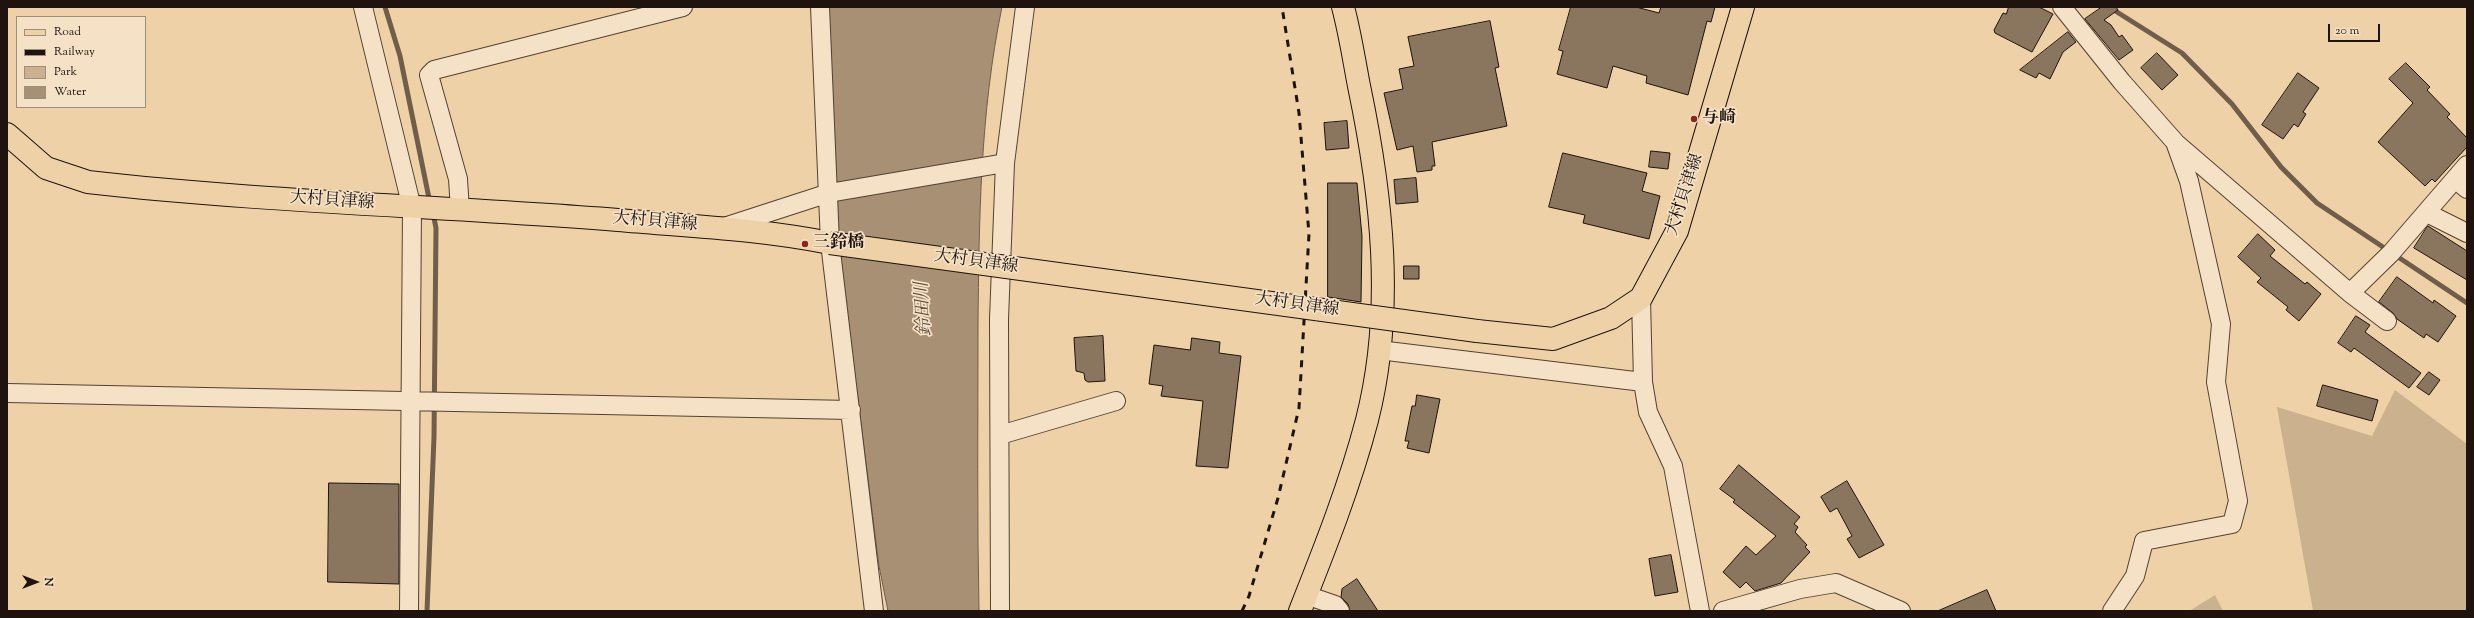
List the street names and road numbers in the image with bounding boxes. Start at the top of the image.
street label: 大村貝津線 [1663,151,1709,239]
street label: 大村貝津線 [289,189,375,215]
street label: 大村貝津線 [612,209,698,237]
street label: 大村貝津線 [932,247,1020,279]
street label: 大村貝津線 [1253,290,1341,322]

